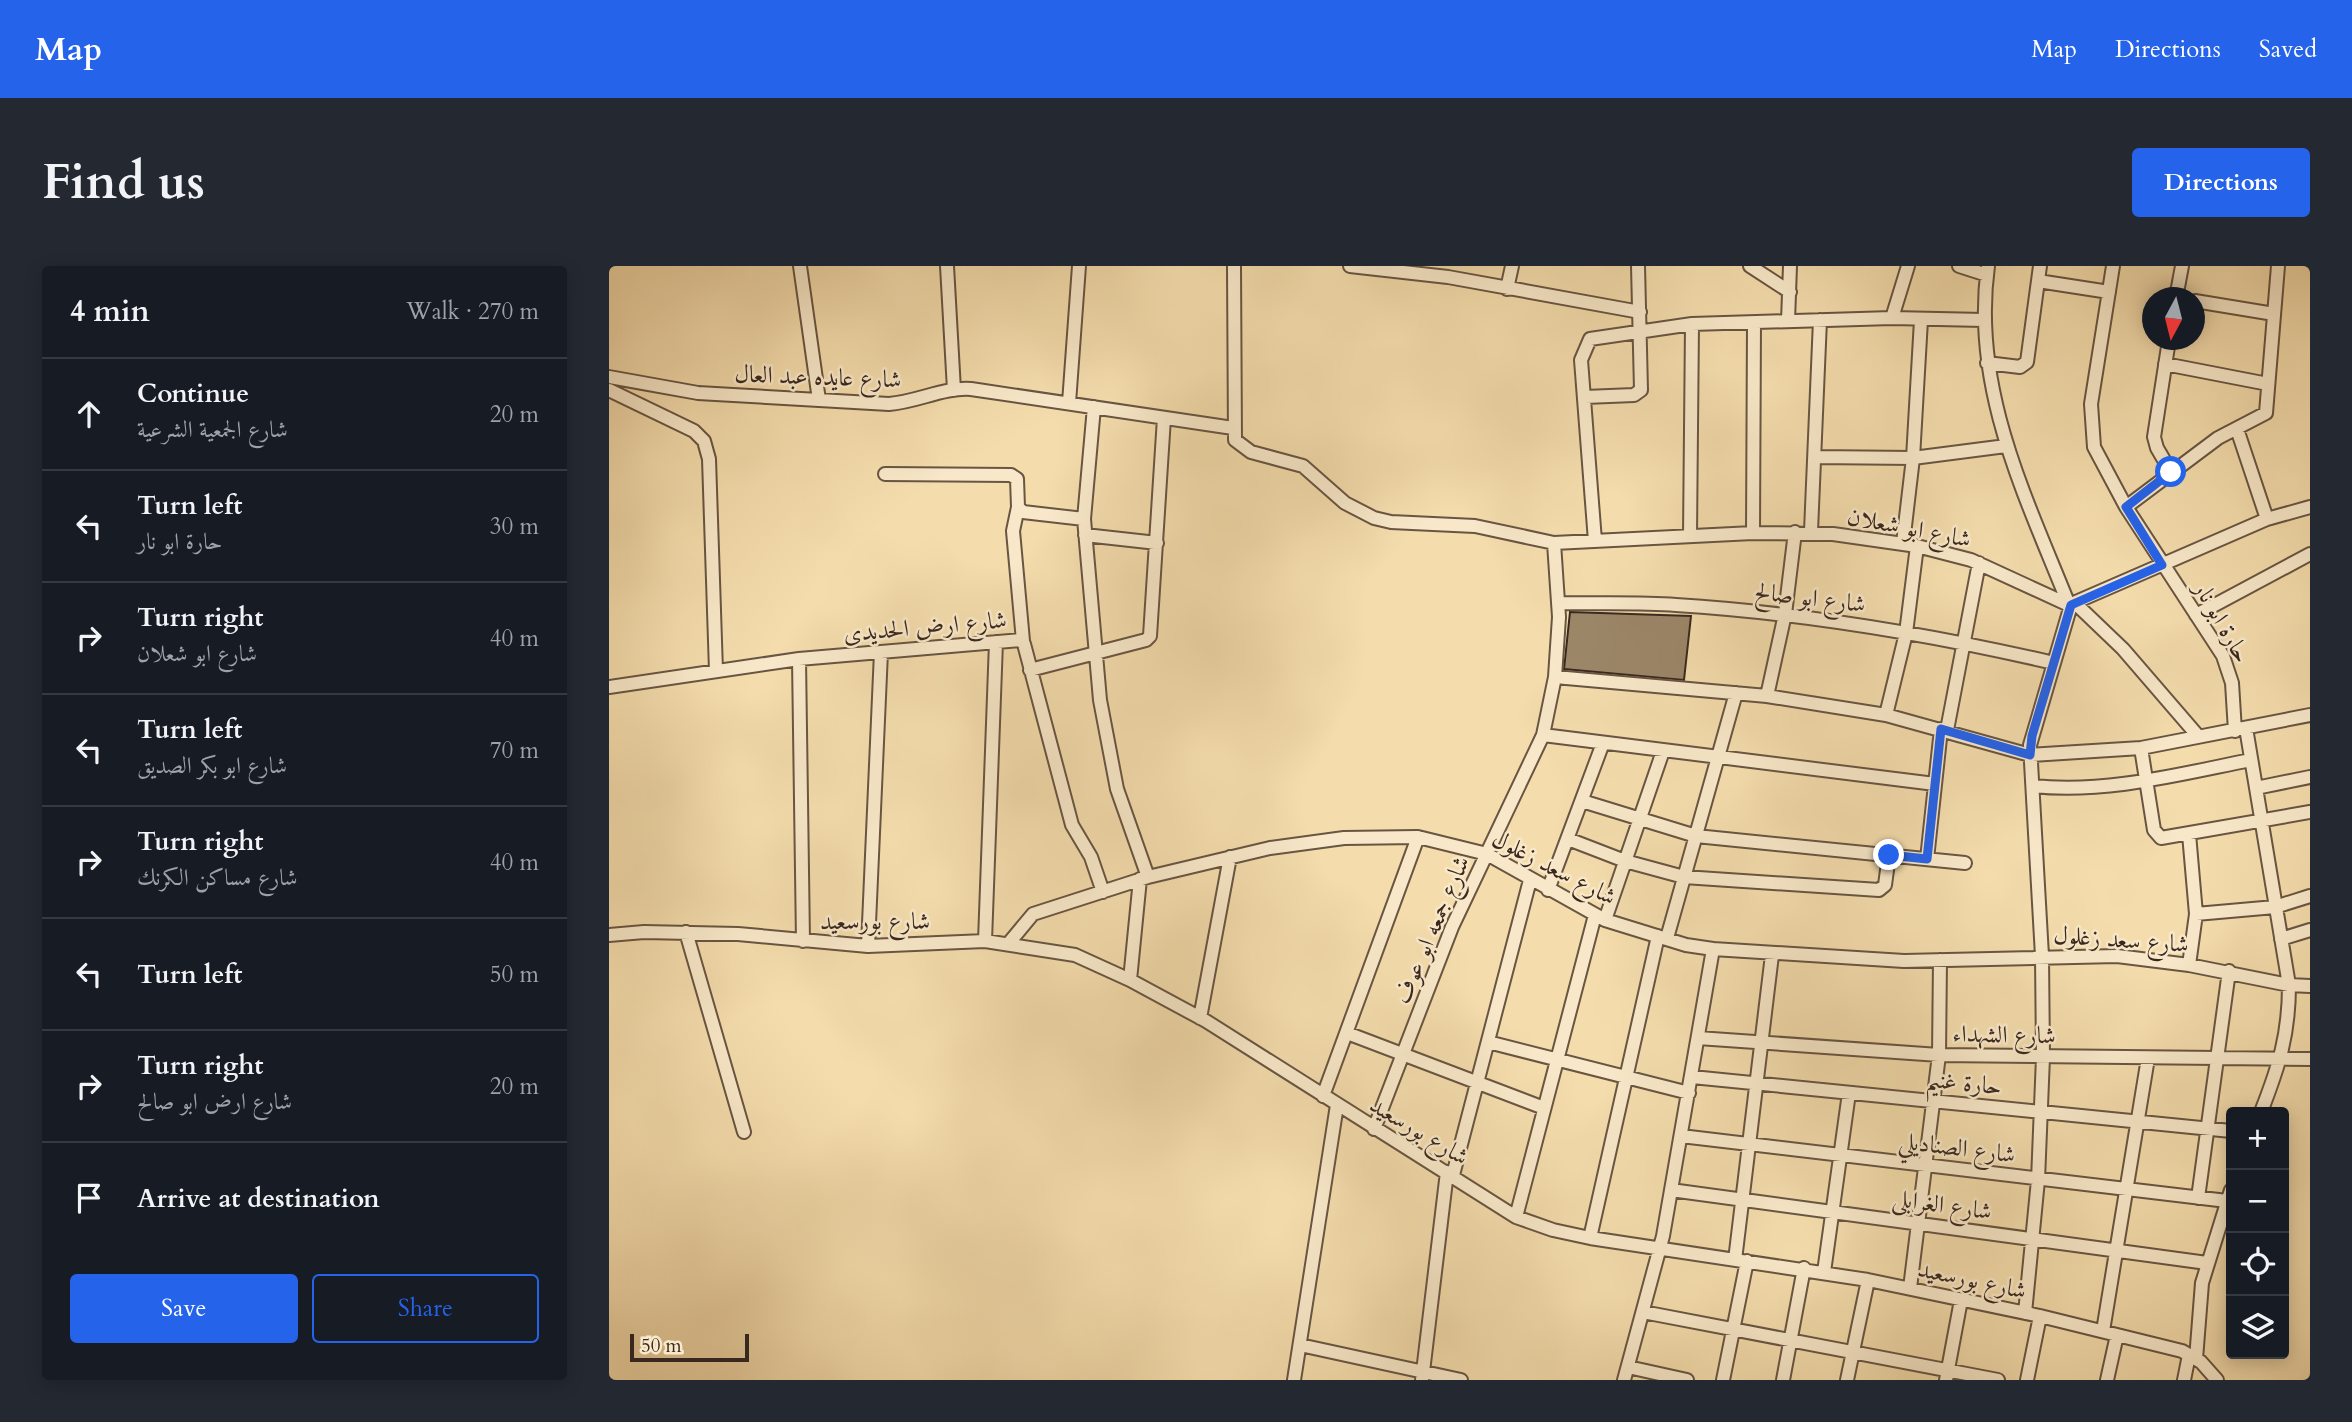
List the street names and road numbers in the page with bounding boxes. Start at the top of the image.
street label: شارع عايده عبد العال [734,358,902,399]
street label: شارع ابو شعلان [1844,500,1974,559]
street label: حارة ابو نار [2184,573,2259,669]
street label: شارع ابو صالح [1752,575,1867,624]
street label: شارع ارض الحديدى [842,603,1008,654]
street label: شارع سعد زغلول [1485,823,1622,916]
street label: شارع جمعه ابو عوف [1386,851,1481,1010]
street label: شارع بورسعيد [820,905,930,941]
street label: شارع سعد زغلول [2052,919,2190,964]
street label: شارع الشهداء [1952,1018,2056,1055]
street label: حارة غنيم [1924,1063,2003,1110]
street label: شارع بورسعيد [1362,1089,1475,1176]
street label: شارع الصناديلي [1896,1124,2017,1177]
street label: شارع الغرابلى [1890,1182,1994,1231]
street label: شارع بورسعيد [1914,1252,2029,1311]

